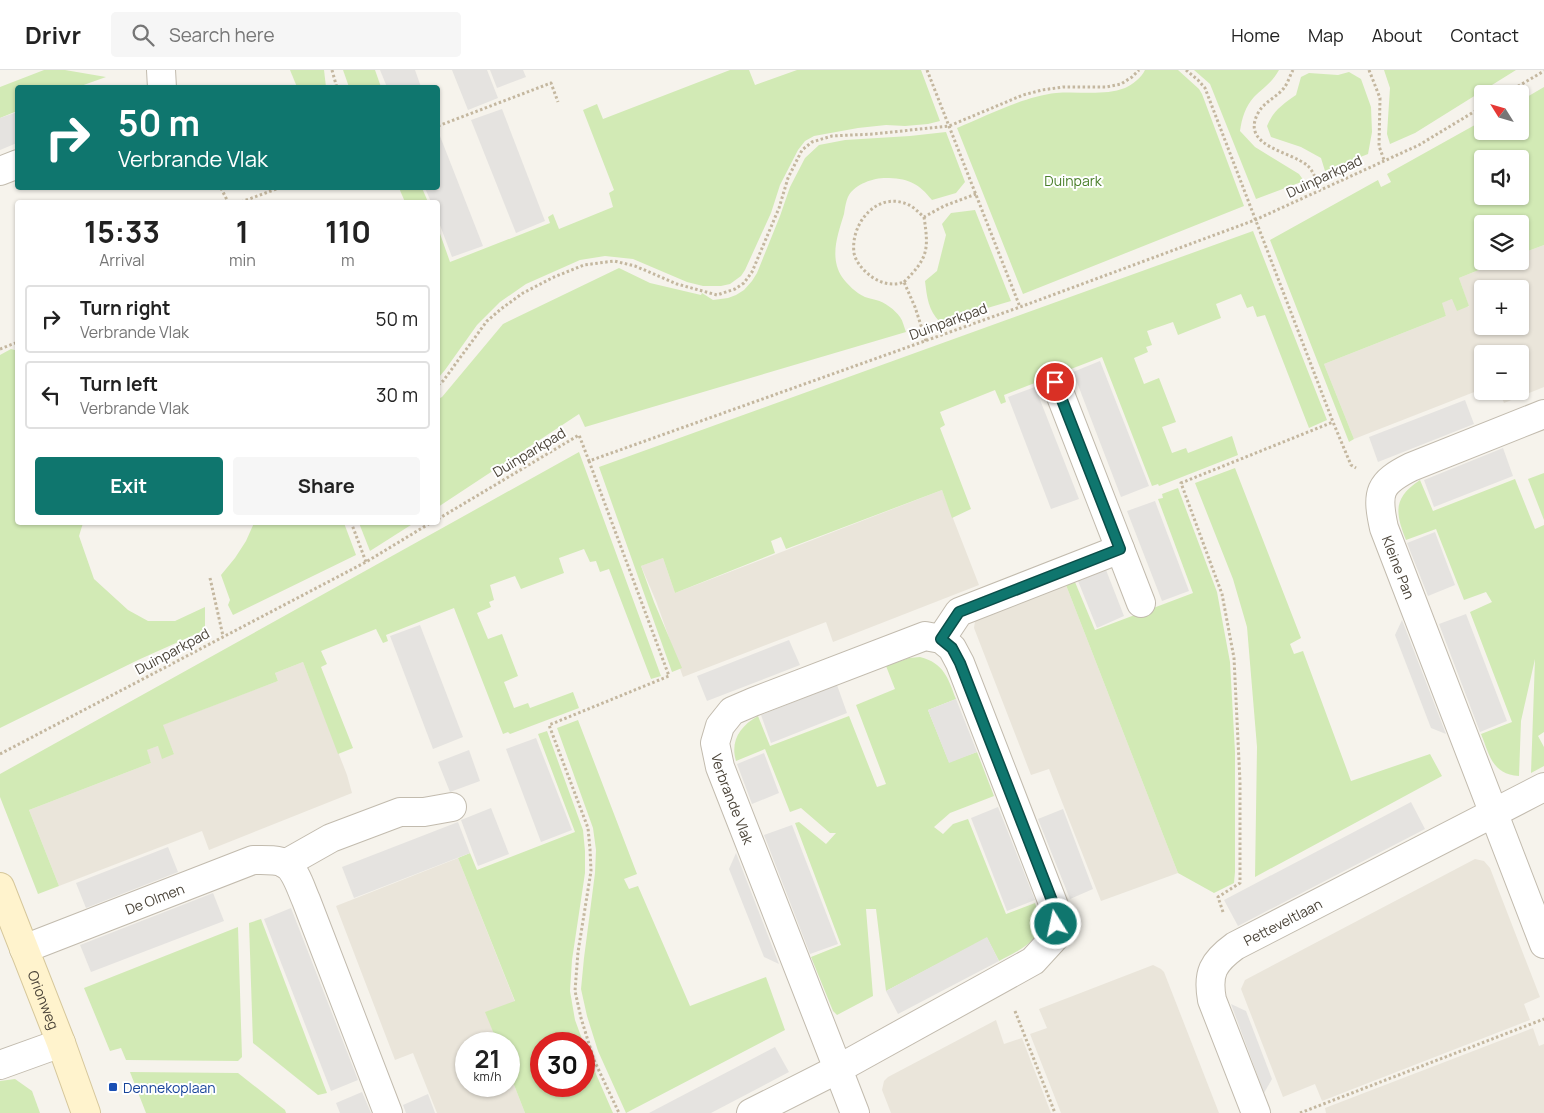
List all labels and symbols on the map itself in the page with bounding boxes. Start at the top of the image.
north arrow [1474,85,1529,140]
street label: Duinparkpad [1283,150,1365,202]
park label: Duinpark [1044,171,1103,190]
street label: Duinparkpad [906,298,990,344]
pin [1034,361,1076,403]
street label: Duinparkpad [489,423,569,481]
street label: Kleine Pan [1378,533,1420,602]
street label: Duinparkpad [131,623,213,679]
street label: Verbrande Vlak [708,752,759,848]
street label: De Olmen [122,878,187,918]
street label: Petteveltlaan [1240,893,1325,950]
position arrow [1029,897,1081,949]
street label: Orionweg [24,967,64,1032]
speed limit sign: 30 [530,1032,595,1097]
place label: Dennekoplaan [123,1078,216,1097]
marker: Dennekoplaan [107,1081,119,1093]

